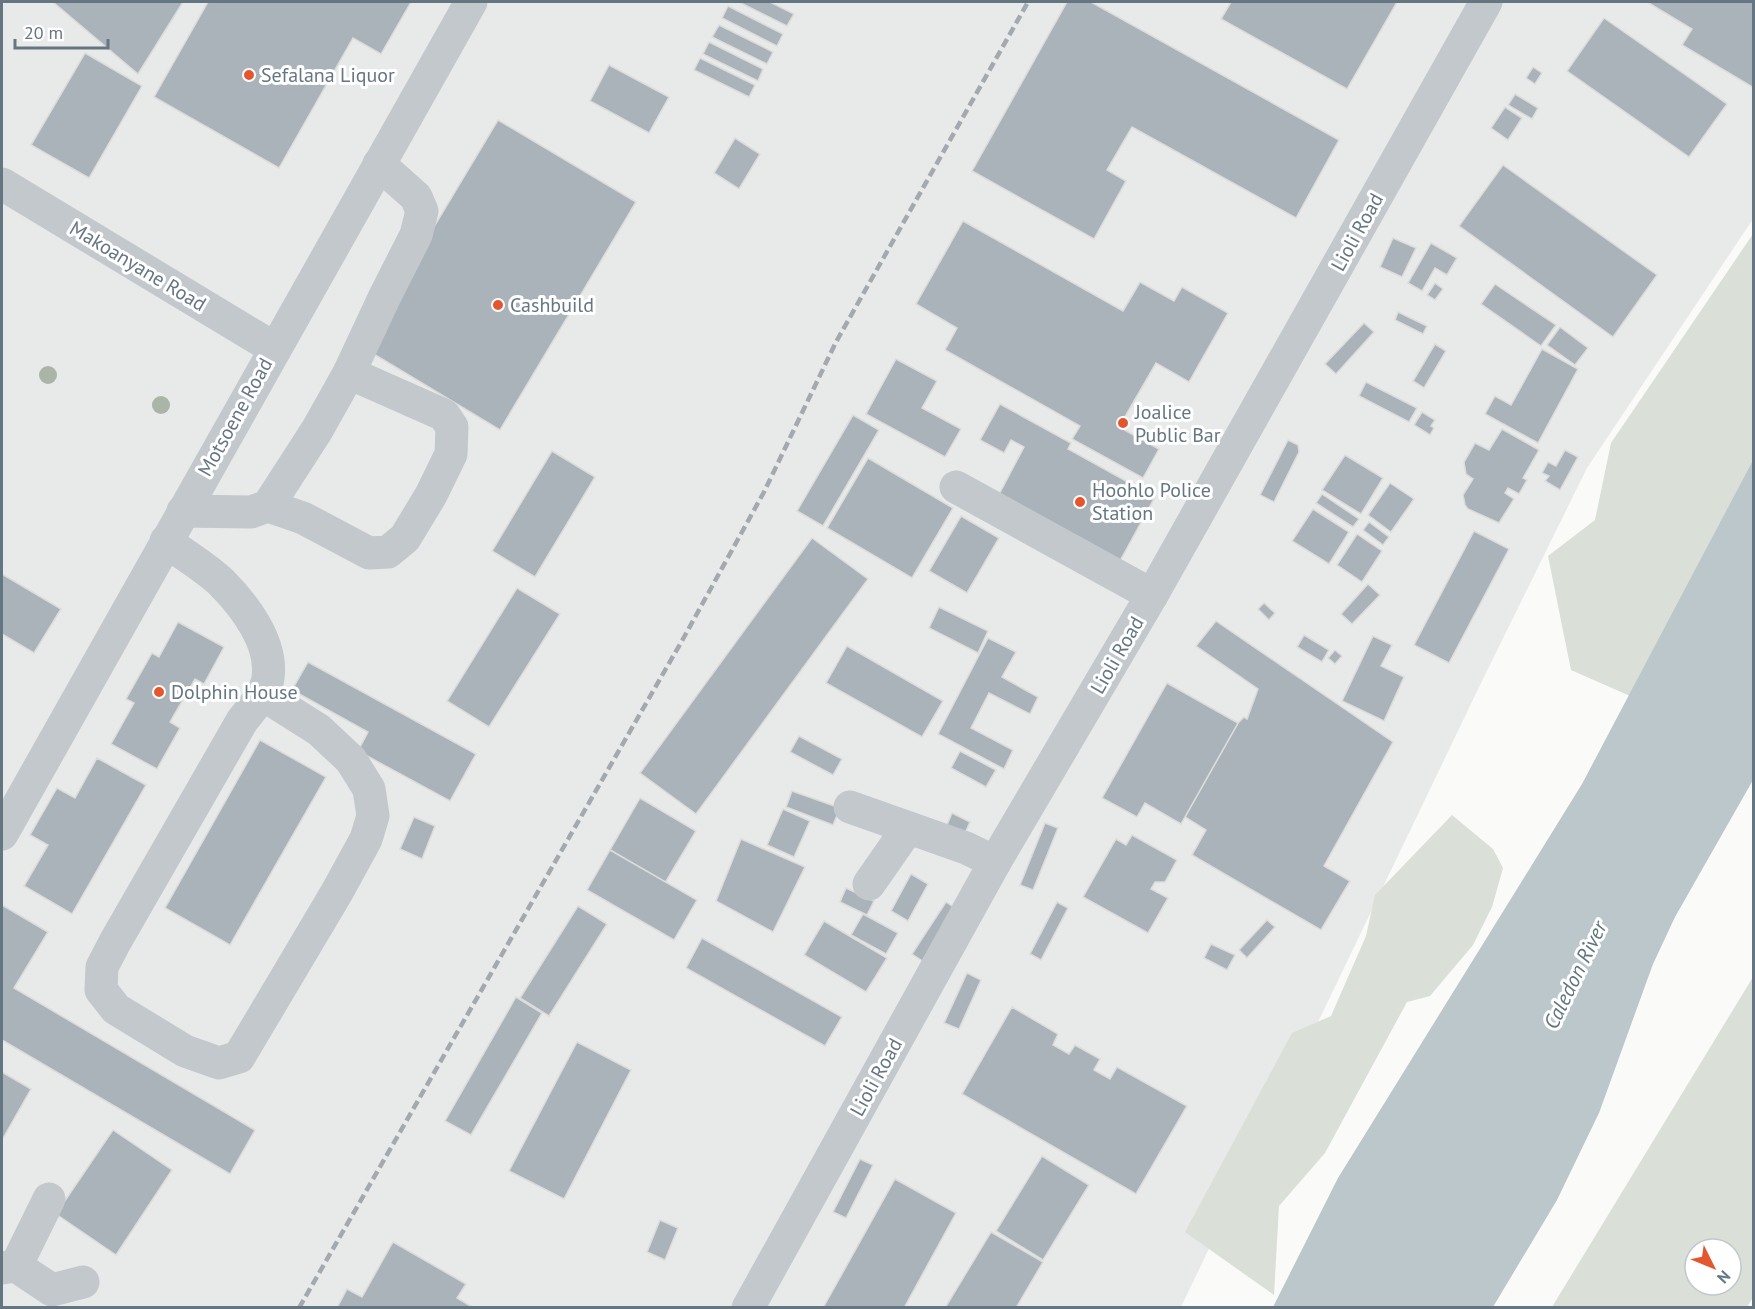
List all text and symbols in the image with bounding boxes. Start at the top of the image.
scale bar [15,12,108,50]
text: 20 m [24,21,63,44]
place label: Sefalana Liquor [261,62,395,88]
marker: Sefalana Liquor [242,68,256,82]
street label: Lioli Road [1325,188,1389,276]
street label: Makoanyane Road [65,215,211,317]
place label: Cashbuild [510,292,594,318]
marker: Cashbuild [491,298,505,312]
street label: Motsoene Road [192,353,278,481]
place label: Joalice Public Bar [1134,399,1221,448]
marker: Joalice Public Bar [1116,416,1130,430]
place label: Hoohlo Police Station [1092,477,1211,526]
marker: Hoohlo Police Station [1073,495,1087,509]
street label: Lioli Road [1084,612,1150,698]
place label: Dolphin House [171,679,298,705]
marker: Dolphin House [152,685,166,699]
water label: Caledon River [1537,915,1614,1033]
street label: Lioli Road [844,1033,908,1121]
north arrow [1683,1237,1743,1297]
text: N [1713,1267,1735,1288]

